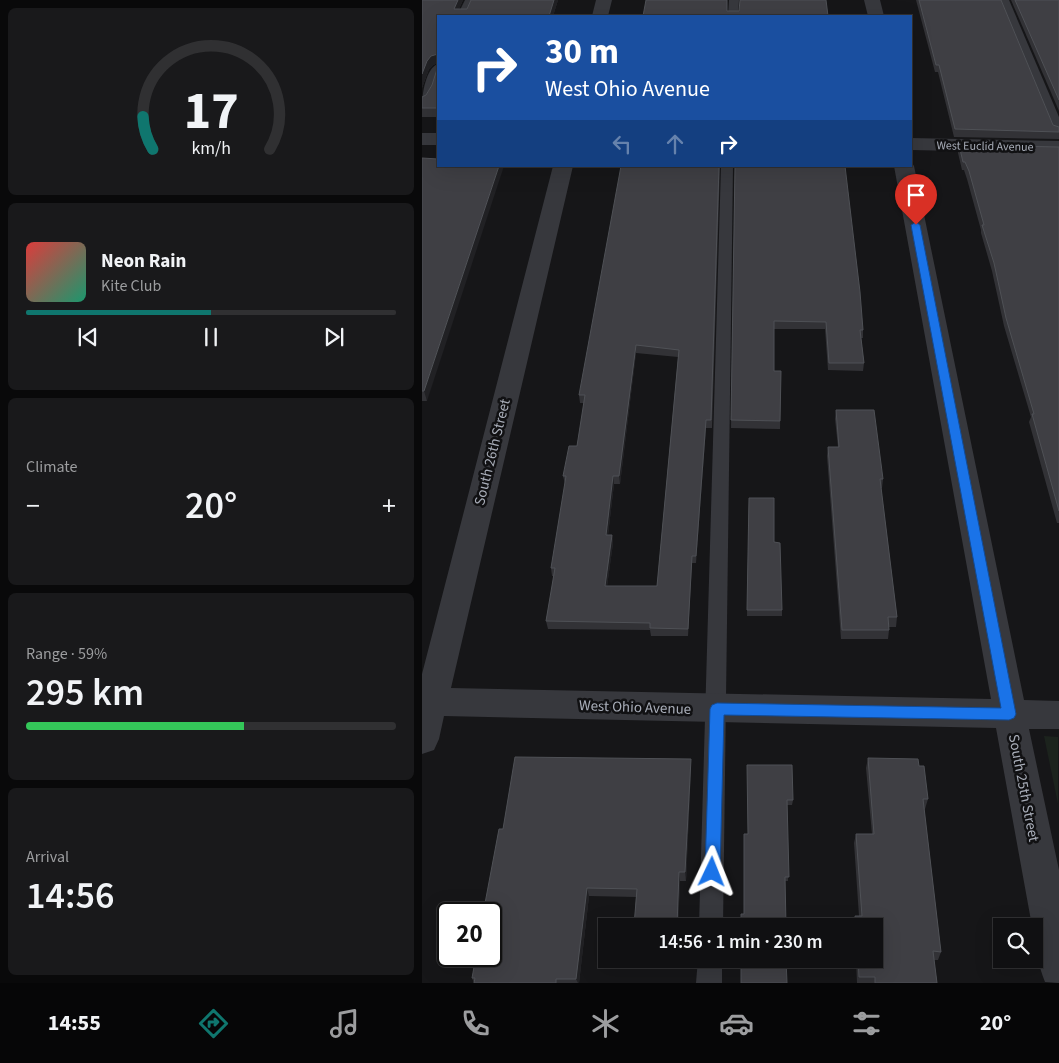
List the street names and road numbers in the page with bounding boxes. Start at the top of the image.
street label: West Euclid Avenue [936,137,1034,156]
street label: South 26th Street [469,397,516,508]
street label: West Ohio Avenue [578,695,692,720]
street label: South 25th Street [1003,732,1044,844]

